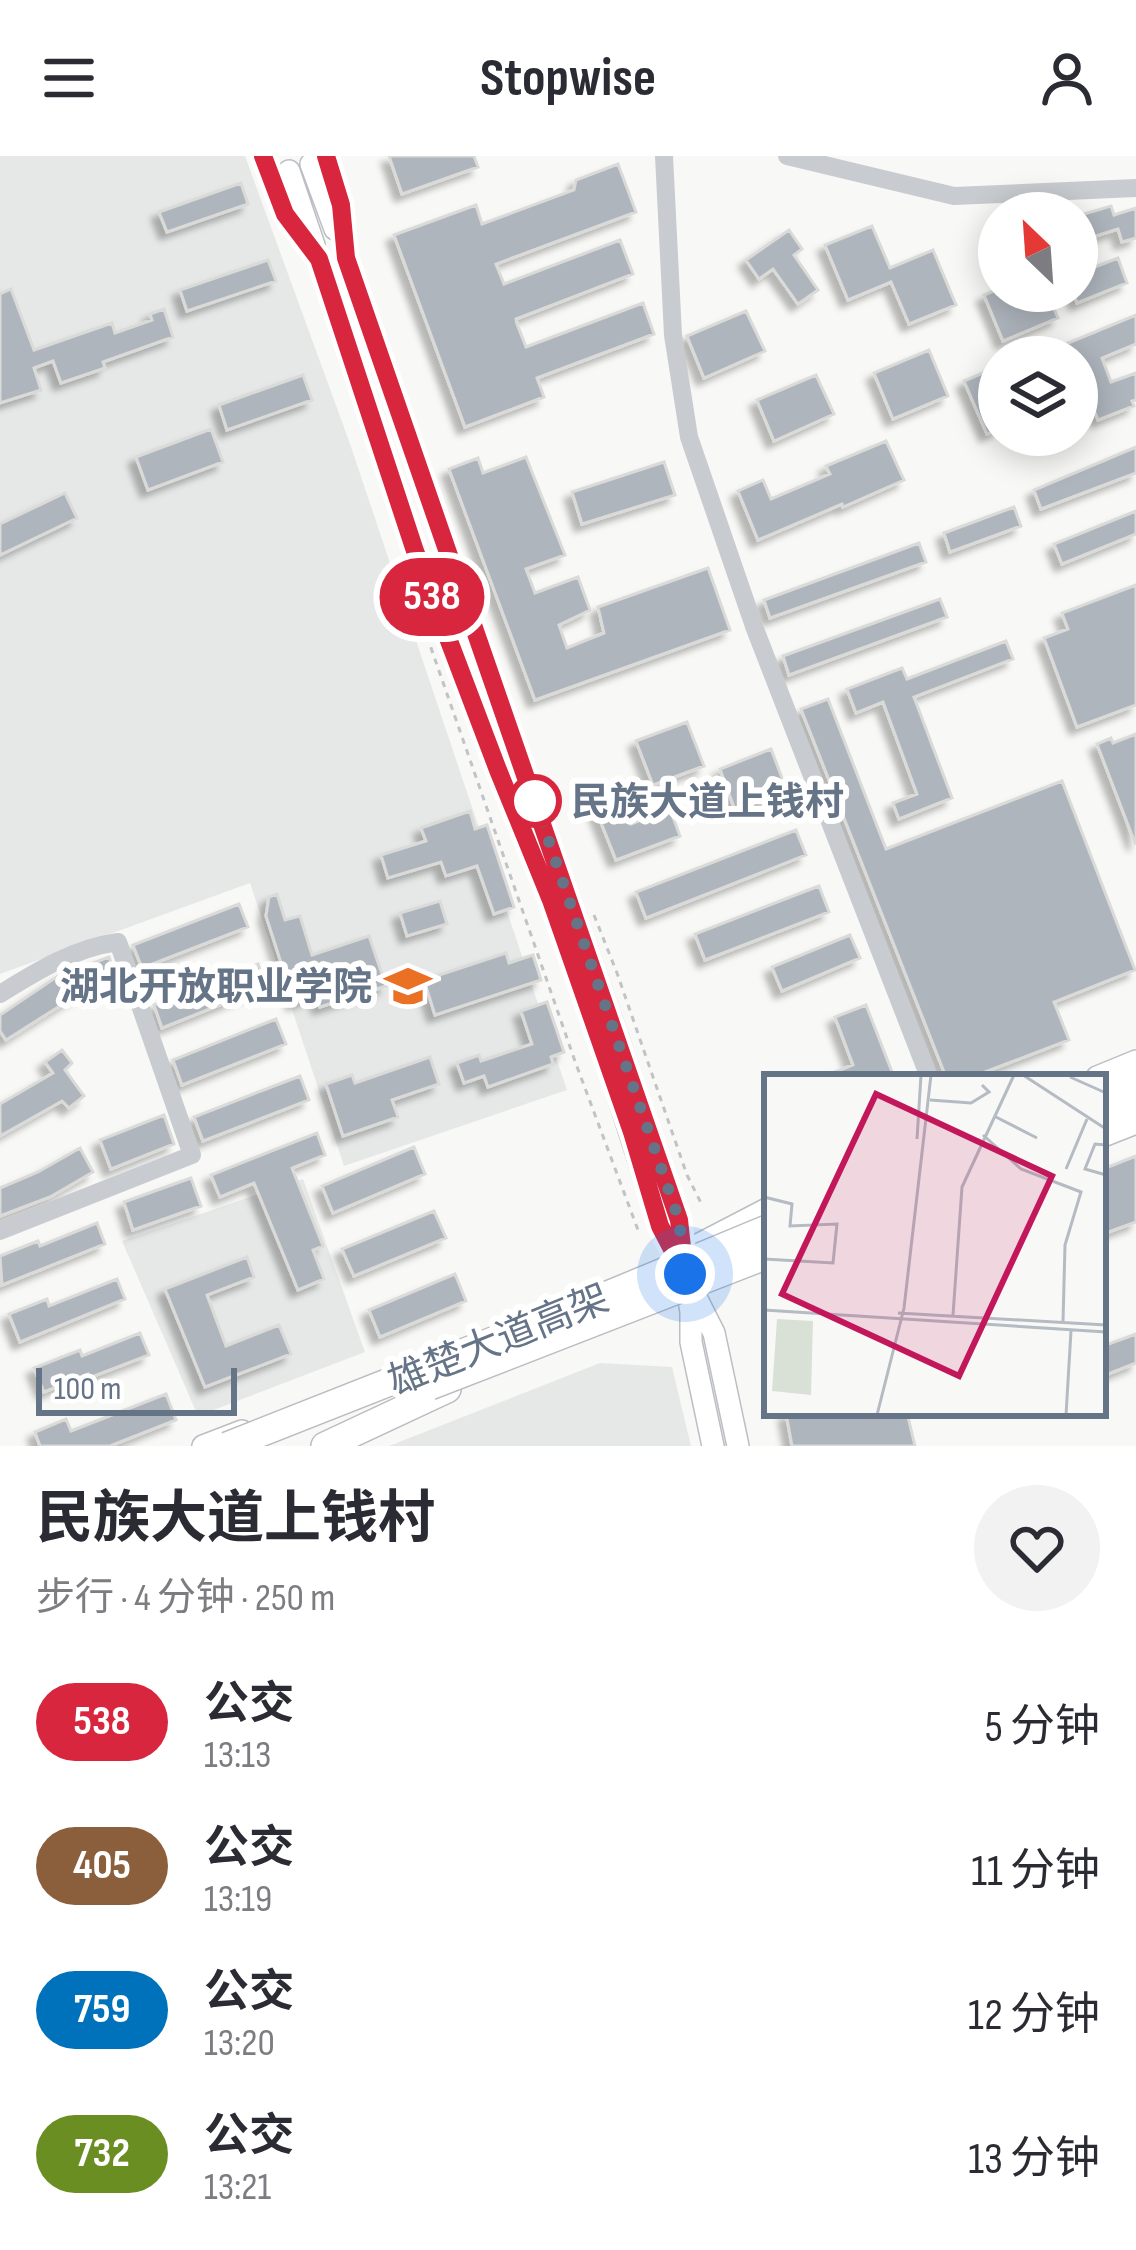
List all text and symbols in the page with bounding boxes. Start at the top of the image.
icon: menu [36,45,102,111]
icon: person [1034,45,1100,111]
text: Stopwise [480,46,656,111]
north arrow [978,192,1098,312]
map controls [978,192,1098,456]
button: layers [978,336,1098,456]
line badge: 538 [363,558,501,636]
text: 538 [403,571,461,622]
marker: 民族大道上钱村 [510,776,560,826]
place label: 民族大道上钱村 [571,780,844,827]
school or university icon: 湖北开放职业学院 [383,961,433,1011]
place label: 湖北开放职业学院 [60,965,372,1012]
inset map [764,1074,1106,1416]
your location [655,1244,715,1304]
street label: 雄楚大道高架 [382,1276,616,1407]
scale bar [36,1362,237,1415]
text: 100 m [54,1369,121,1409]
button: heart [974,1485,1100,1611]
text: 民族大道上钱村 [36,1486,435,1554]
text: 步行 · 4 分钟 · 250 m [36,1575,335,1622]
text: 公交 [204,1677,294,1732]
text: 538 [73,1696,131,1747]
text: 5 分钟 [985,1700,1100,1755]
text: 13:13 [204,1732,271,1779]
text: 公交 [204,1821,294,1876]
text: 405 [73,1840,131,1891]
text: 11 分钟 [971,1844,1100,1899]
text: 13:19 [204,1876,272,1923]
text: 公交 [204,1965,294,2020]
text: 759 [74,1984,130,2035]
text: 12 分钟 [968,1988,1100,2043]
text: 13:20 [204,2020,275,2067]
text: 公交 [204,2109,294,2164]
text: 732 [74,2128,130,2179]
text: 13 分钟 [968,2132,1100,2187]
text: 13:21 [204,2164,271,2211]

